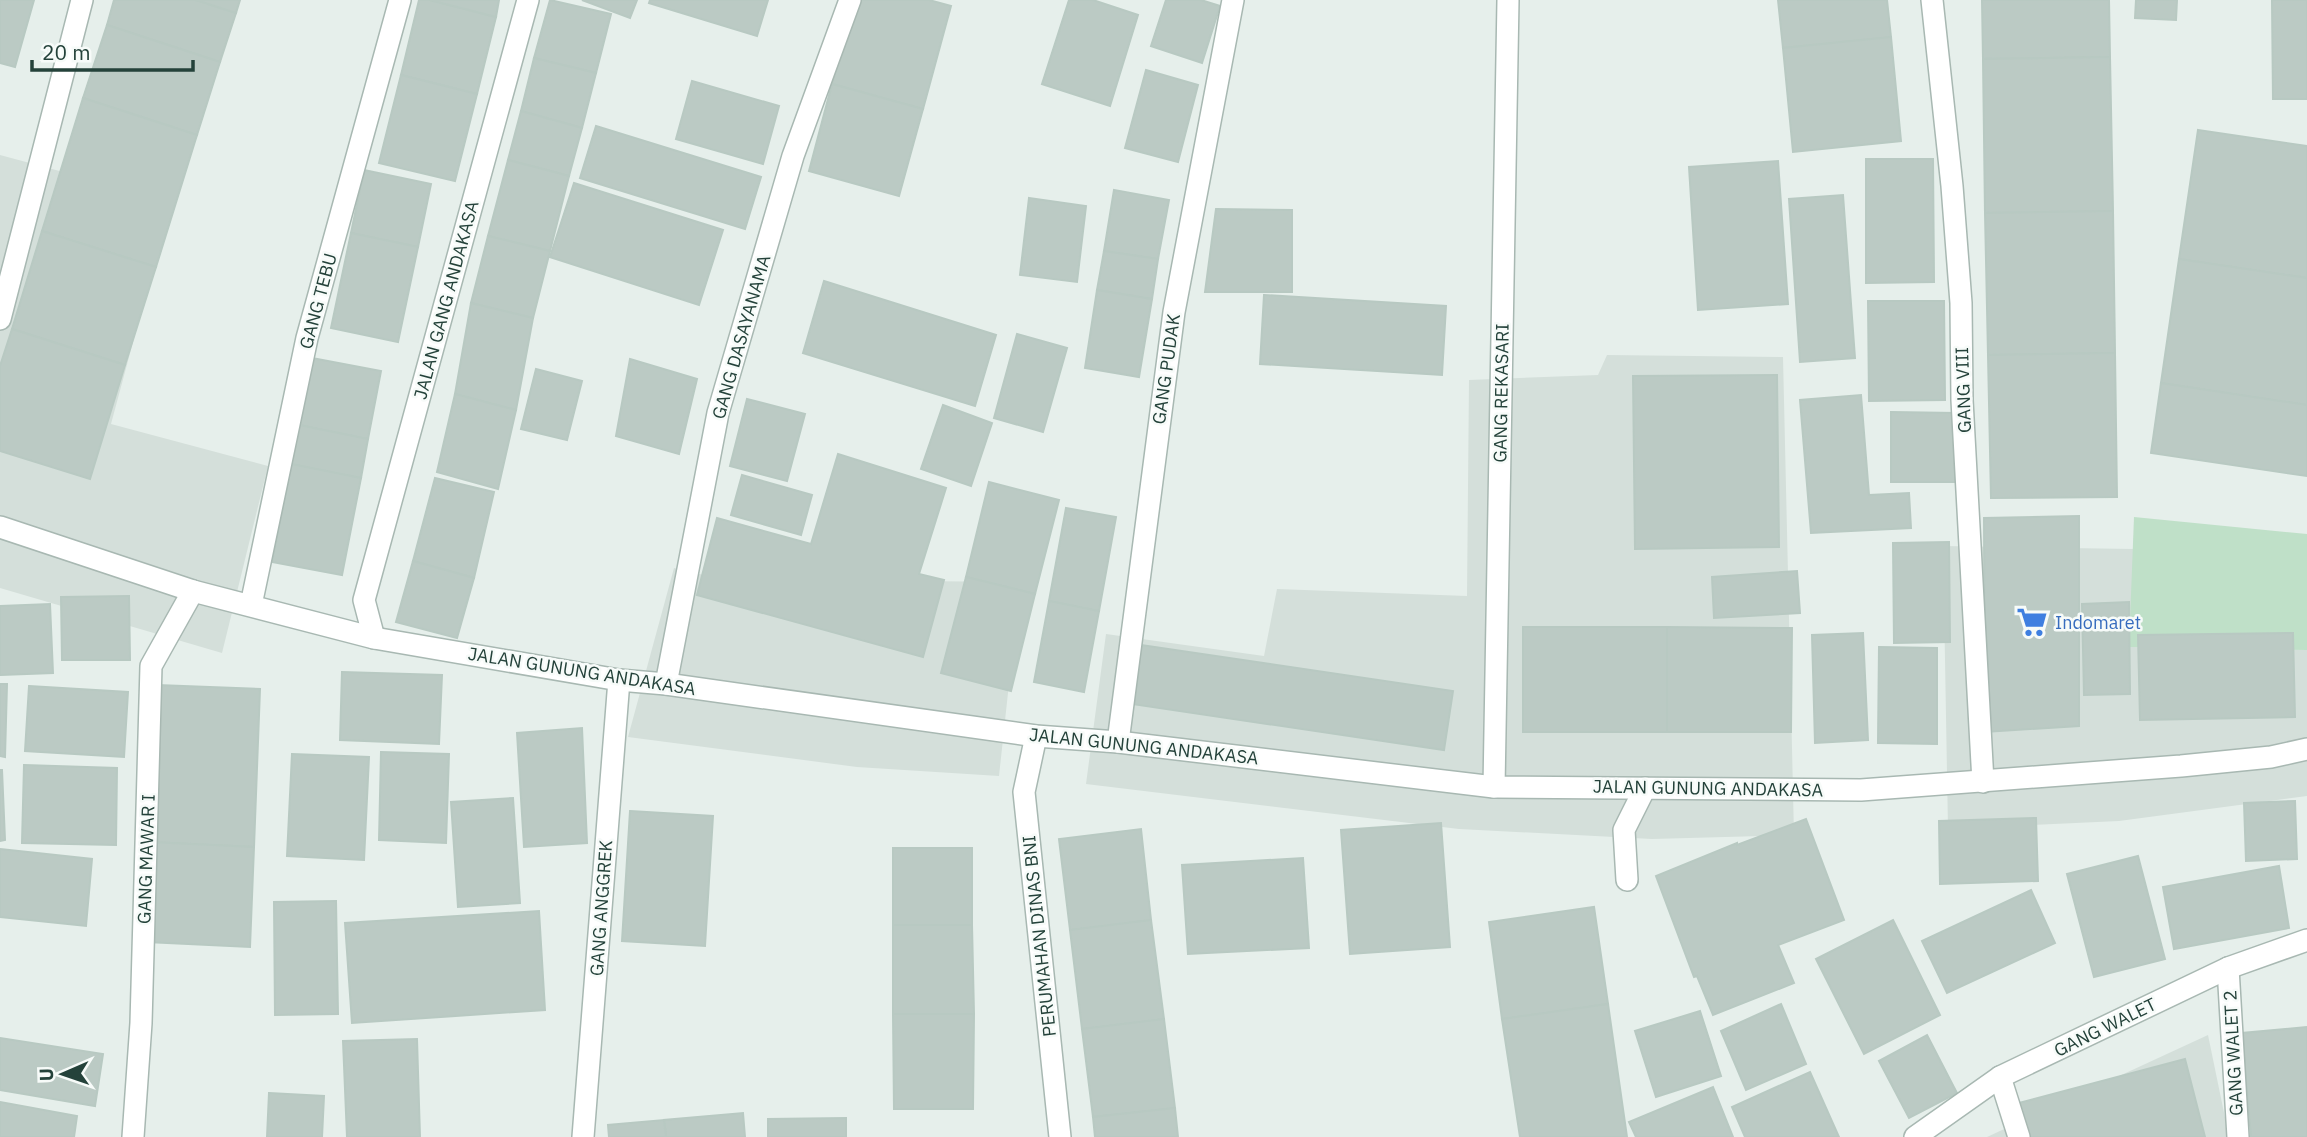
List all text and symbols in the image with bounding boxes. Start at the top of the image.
scale bar [32,28,192,72]
text: 20 m [42,38,91,66]
street label: JALAN GANG ANDAKASA [408,198,484,402]
street label: GANG TEBU [294,251,342,351]
street label: GANG DASAYANAMA [707,252,776,422]
street label: GANG PUDAK [1147,312,1185,426]
street label: GANG REKASARI [1488,323,1514,463]
street label: GANG VIII [1950,347,1976,433]
supermarket icon: Indomaret [2015,605,2049,639]
place label: Indomaret [2055,611,2141,634]
street label: JALAN GUNUNG ANDAKASA [467,642,698,700]
street label: JALAN GUNUNG ANDAKASA [1028,723,1260,770]
street label: JALAN GUNUNG ANDAKASA [1593,774,1824,802]
street label: GANG MAWAR I [132,794,160,924]
street label: PERUMAHAN DINAS BNI [1017,834,1061,1038]
street label: GANG ANGGREK [585,839,617,977]
street label: GANG WALET 2 [2218,990,2248,1116]
street label: GANG WALET [2050,992,2160,1062]
north arrow [28,1039,98,1109]
text: U [34,1068,58,1082]

